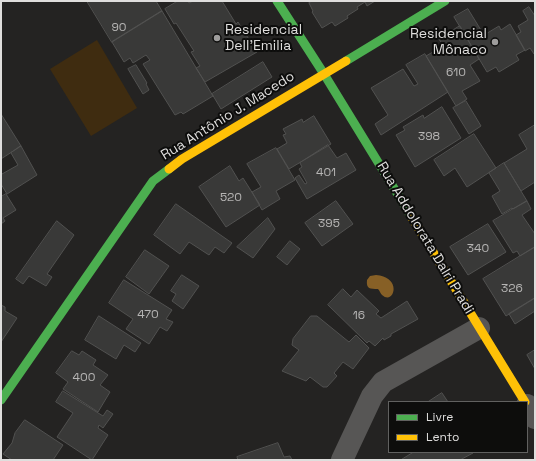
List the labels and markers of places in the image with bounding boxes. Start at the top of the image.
place label: Residencial Dell'Emilia [225,22,302,54]
place label: Residencial Mônaco [410,26,487,58]
marker: Residencial Dell'Emilia [212,33,222,43]
marker: Residencial Mônaco [490,37,500,47]

